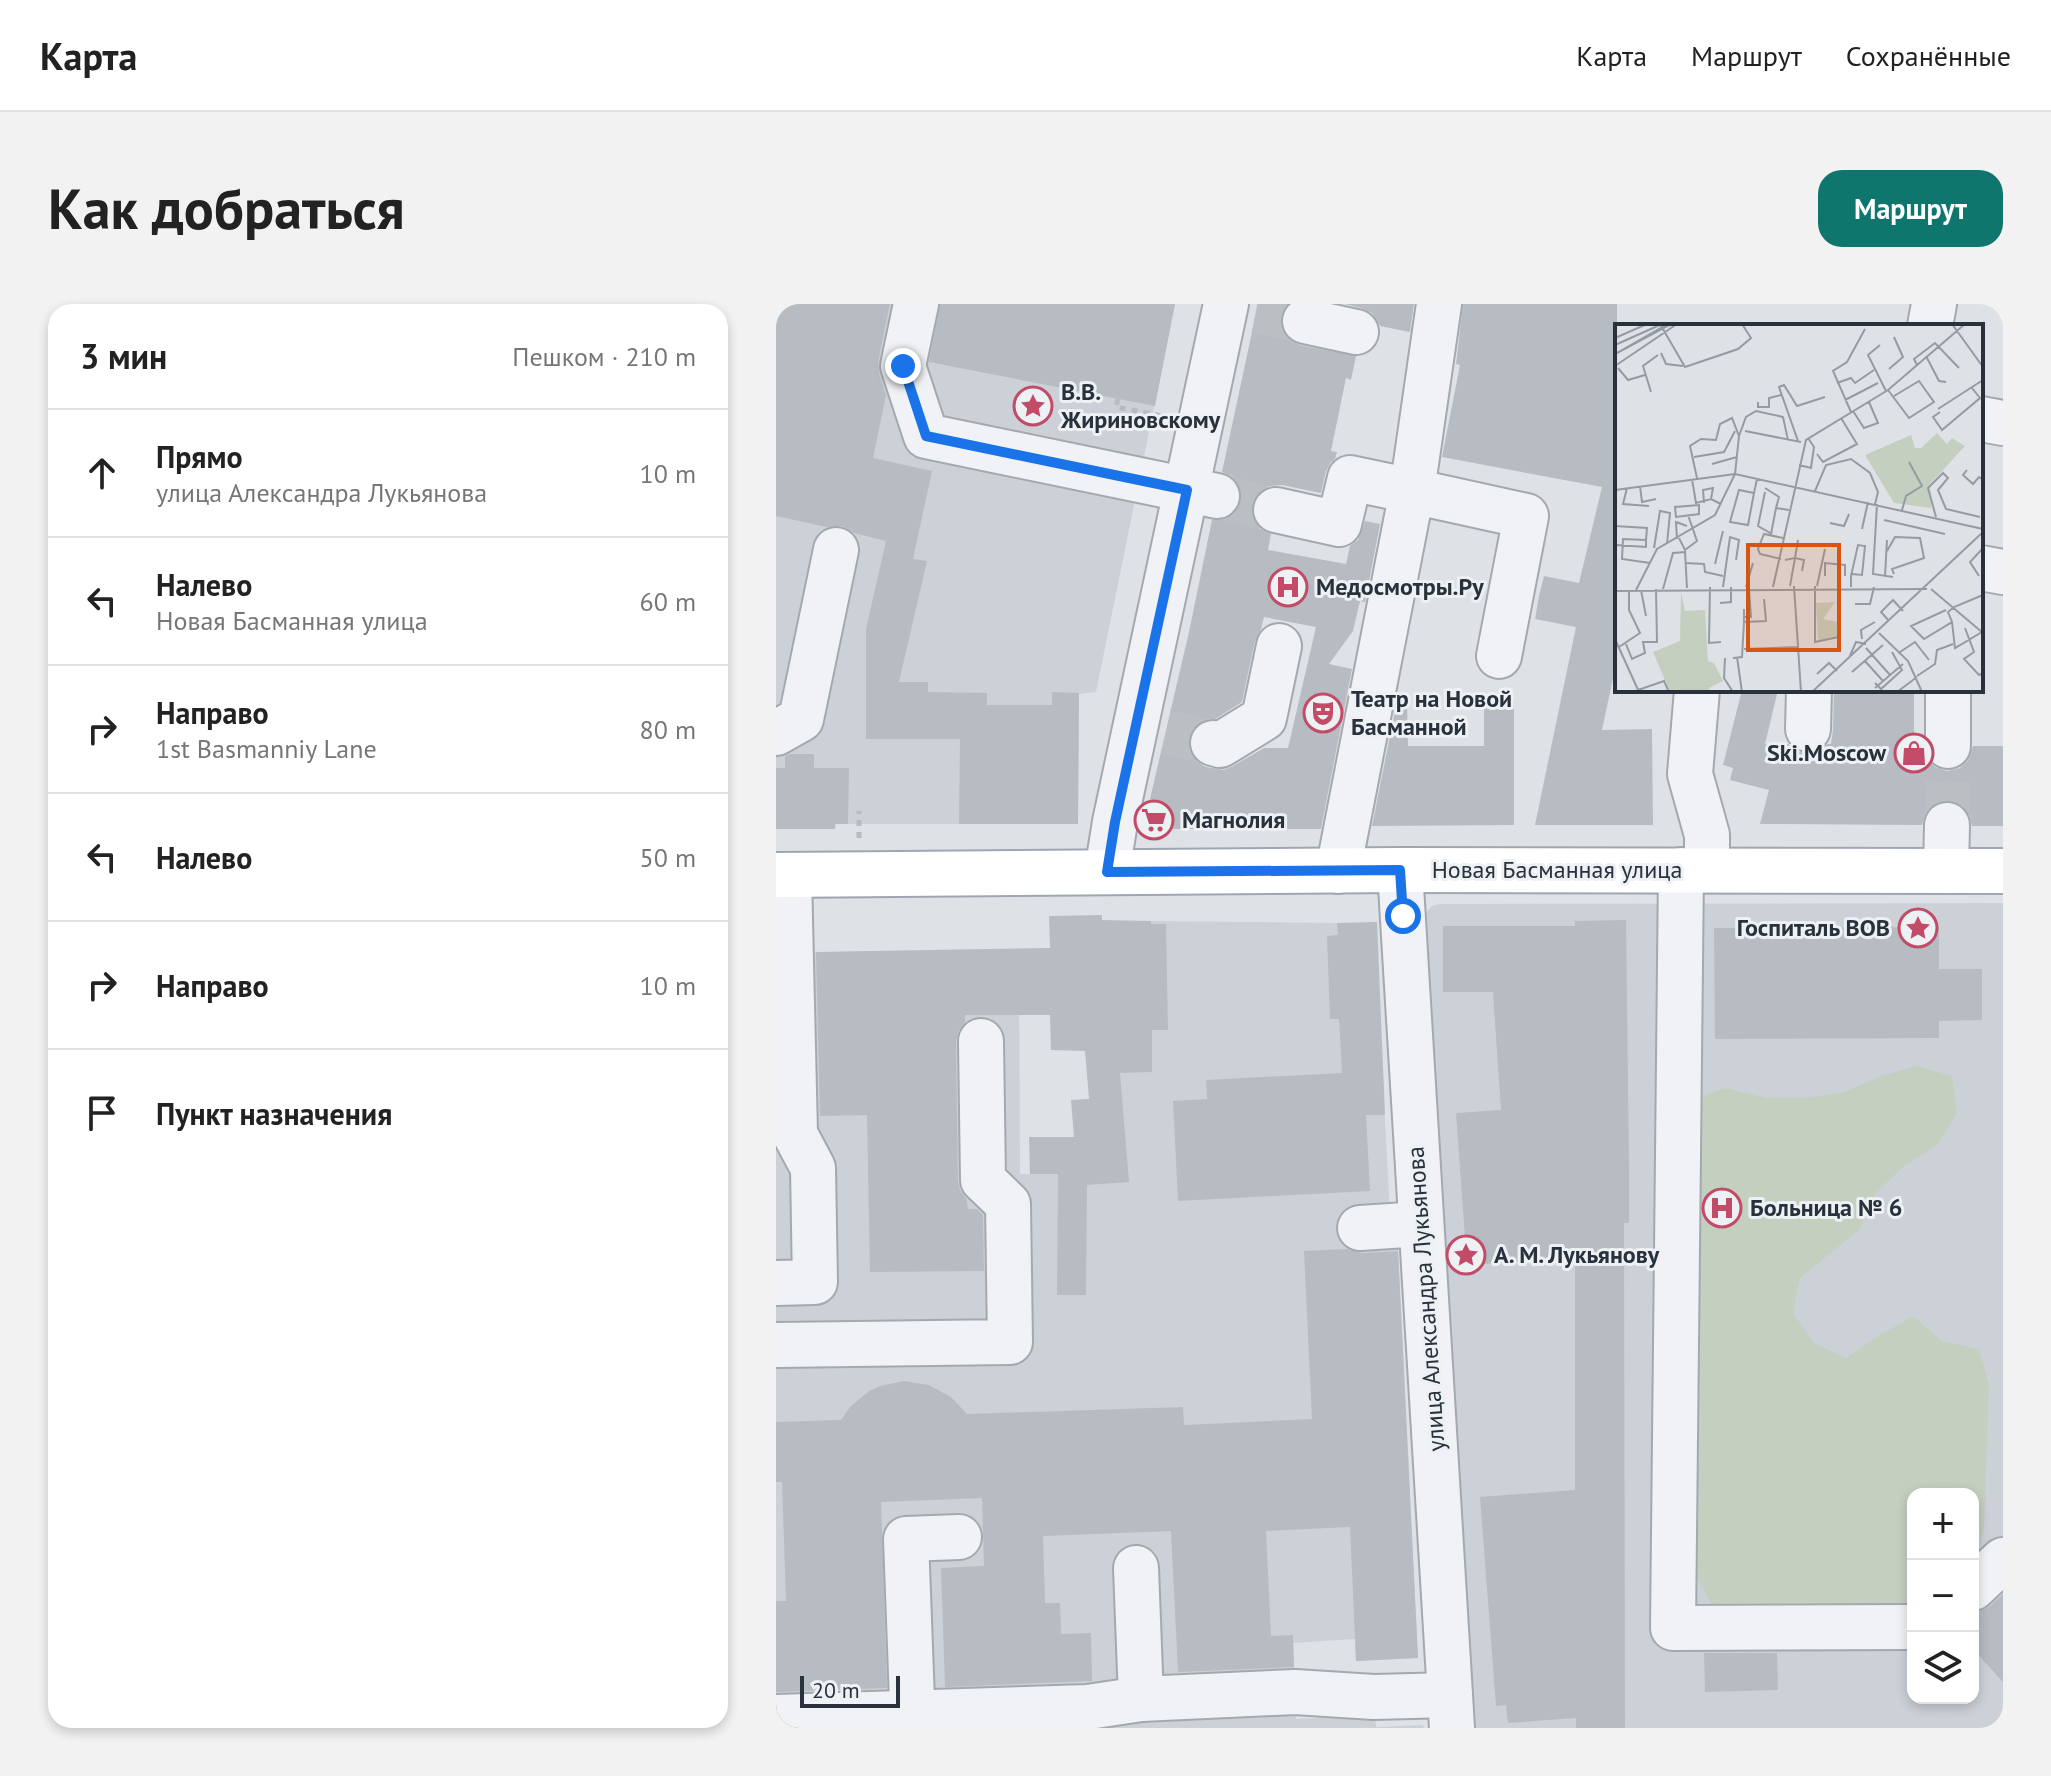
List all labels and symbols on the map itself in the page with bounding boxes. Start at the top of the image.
inset map [1615,324,1983,692]
route end [885,348,921,384]
place label: В.В. Жириновскому [1060,376,1221,435]
place icon: В.В. Жириновскому [1012,385,1054,427]
hospital icon: Медосмотры.Ру [1267,566,1309,608]
place label: Медосмотры.Ру [1316,571,1484,602]
place label: Театр на Новой Басманной [1351,683,1512,742]
theatre icon: Театр на Новой Басманной [1302,692,1344,734]
shop icon: Ski.Moscow [1893,732,1935,774]
place label: Ski.Moscow [1767,737,1887,768]
supermarket icon: Магнолия [1133,799,1175,841]
place label: Магнолия [1182,804,1285,835]
street label: Новая Басманная улица [1432,854,1682,885]
route start [1385,898,1421,934]
place icon: Госпиталь ВОВ [1897,907,1939,949]
place label: Госпиталь ВОВ [1737,912,1890,943]
street label: улица Александра Лукьянова [1399,1145,1452,1453]
hospital icon: Больница № 6 [1701,1187,1743,1229]
place label: Больница № 6 [1750,1192,1902,1223]
place icon: А. М. Лукьянову [1445,1234,1487,1276]
place label: А. М. Лукьянову [1494,1239,1660,1270]
scale bar [800,1672,900,1708]

